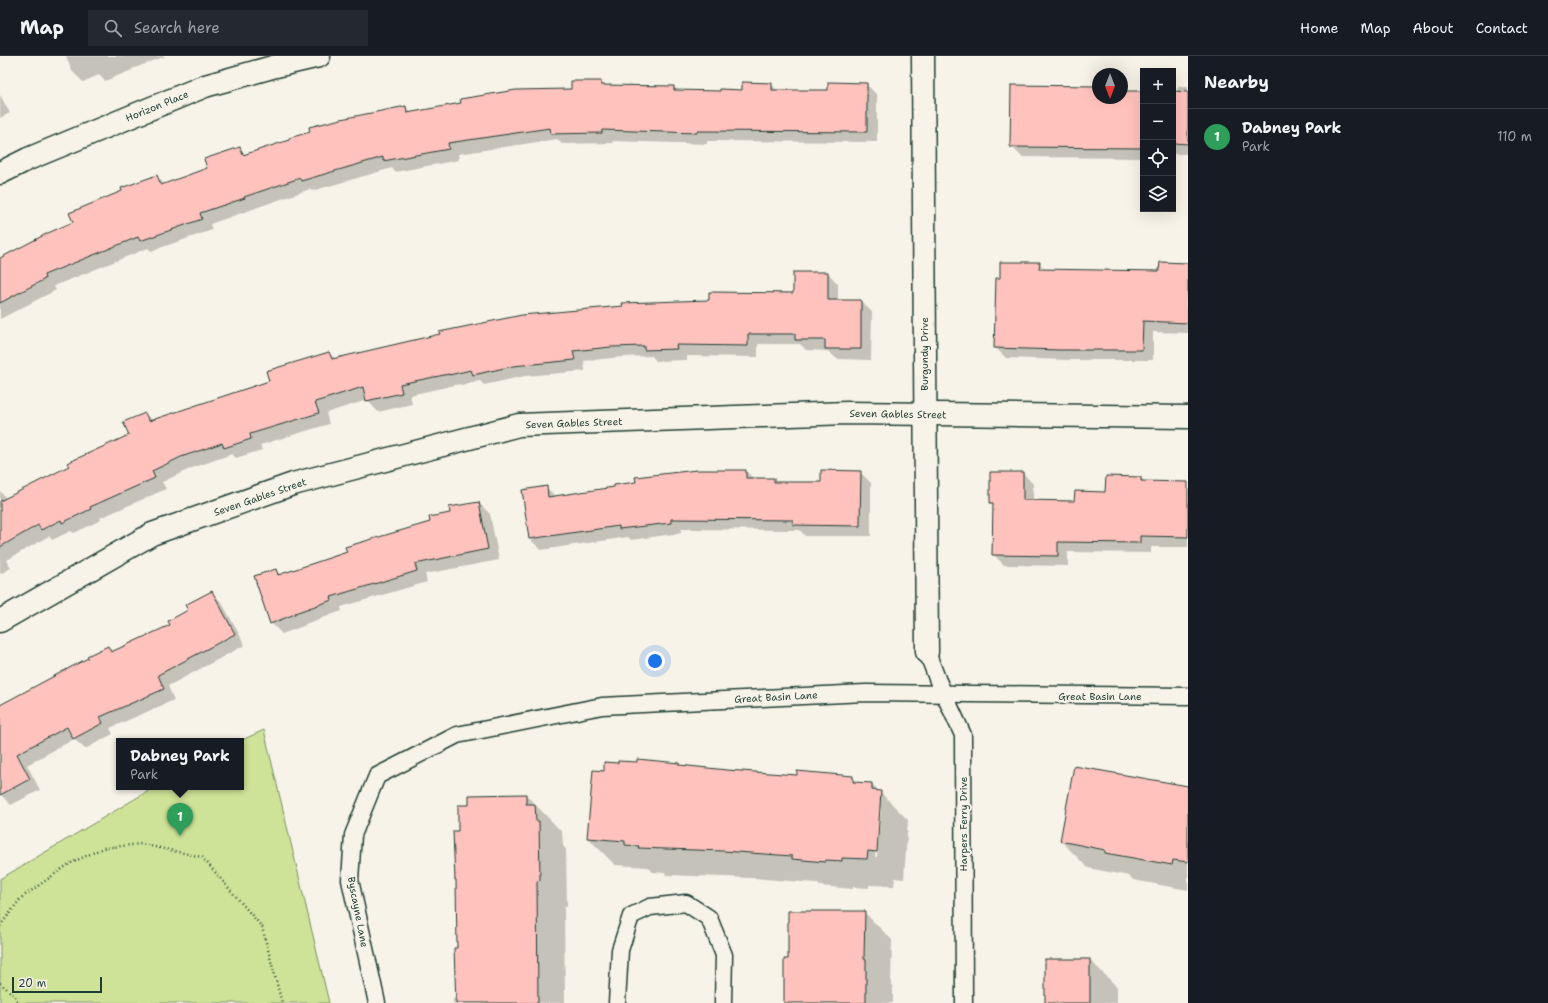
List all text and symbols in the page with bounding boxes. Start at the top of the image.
search box [88,10,368,46]
text: Map [20,15,64,40]
icon: search [102,17,124,39]
text: Search here [134,18,220,38]
text: Home [1300,19,1339,37]
text: Map [1361,19,1391,37]
text: About [1413,19,1454,37]
text: Contact [1476,19,1528,37]
north arrow [1092,68,1128,104]
map controls [1140,68,1176,212]
button: + [1140,68,1176,104]
text: Nearby [1204,71,1269,93]
street label: Horizon Place [124,87,191,125]
button: − [1140,104,1176,140]
text: Dabney Park [1242,118,1341,138]
text: 1 [1214,128,1220,145]
text: 110 m [1497,128,1532,145]
text: Park [1242,138,1270,155]
button: locate [1140,140,1176,176]
button: layers [1140,176,1176,212]
street label: Burgundy Drive [918,317,931,391]
street label: Seven Gables Street [849,407,947,421]
street label: Seven Gables Street [525,415,623,431]
street label: Seven Gables Street [212,475,308,519]
your location [645,651,665,671]
street label: Great Basin Lane [734,688,818,706]
street label: Great Basin Lane [1058,690,1142,703]
popup [116,738,244,790]
text: Dabney Park [130,746,230,766]
text: Park [130,766,158,783]
street label: Harpers Ferry Drive [957,776,970,871]
pin: 1 [167,803,193,836]
street label: Byscayne Lane [345,876,371,949]
scale bar [12,975,102,994]
text: 20 m [18,976,46,991]

